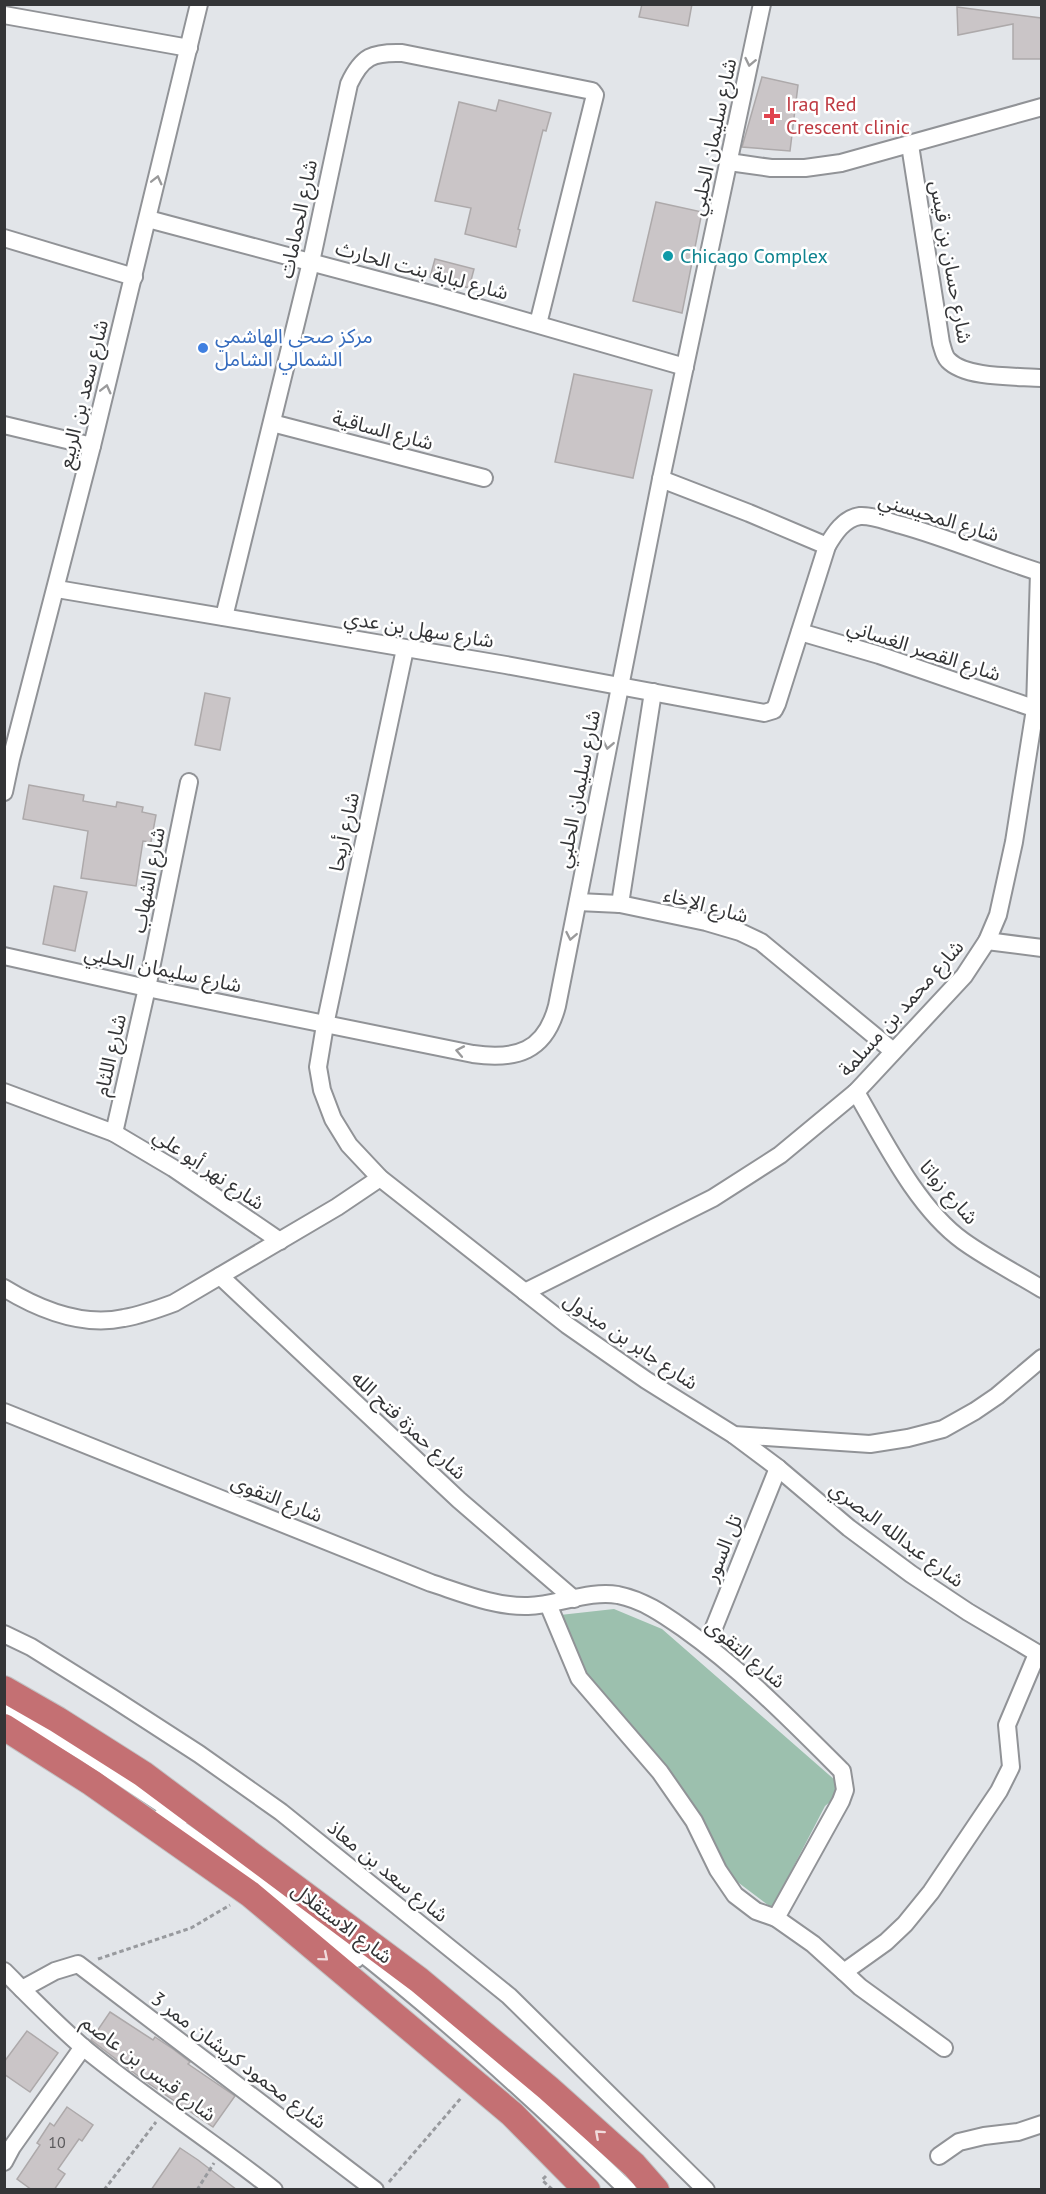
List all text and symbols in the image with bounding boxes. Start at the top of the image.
street label: شارع سليمان الحلبي [684,56,745,219]
one-way arrow [744,56,757,66]
place label: Iraq Red Crescent clinic [786,91,910,140]
marker: Iraq Red Crescent clinic [763,107,781,125]
street label: شارع الحمامات [273,157,325,281]
one-way arrow [150,175,163,185]
street label: شارع حسان بن قيس [922,178,978,346]
street label: شارع لبابة بنت الحارث [332,234,511,307]
place label: Chicago Complex [680,243,828,269]
marker: Chicago Complex [661,249,675,263]
street label: شارع سعد بن الربيع [52,317,116,472]
place label: مركز صحي الهاشمي الشمالي الشامل [215,323,373,375]
marker: مركز صحي الهاشمي الشمالي الشامل [196,341,210,355]
one-way arrow [98,385,111,395]
street label: شارع الساقية [329,404,436,458]
street label: شارع المحيسني [875,486,1002,550]
street label: شارع سهل بن عدي [342,604,496,656]
street label: شارع القصر الغساني [843,613,1004,690]
street label: شارع سليمان الحلبي [550,708,609,871]
one-way arrow [602,739,615,749]
street label: شارع أريحا [323,790,367,874]
street label: شارع الشهاب [125,825,173,935]
street label: شارع الإخاء [660,881,751,931]
one-way arrow [565,931,578,941]
street label: شارع محمد بن مسلمة [833,934,971,1083]
street label: شارع سليمان الحلبي [81,940,244,1001]
street label: شارع اللثام [88,1012,134,1099]
one-way arrow [455,1046,465,1059]
street label: شارع نهر أبو علي [147,1122,270,1218]
street label: شارع زواتا [912,1154,984,1231]
street label: شارع جابر بن مبذول [558,1286,703,1397]
street label: شارع حمزة فتح الله [344,1365,472,1487]
street label: شارع التقوى [227,1468,327,1530]
street label: شارع عبدالله البصري [823,1475,969,1595]
street label: تل السور [698,1511,748,1586]
street label: شارع التقوى [699,1612,791,1695]
street label: شارع سعد بن معاذ [321,1814,454,1929]
street label: شارع الاستقلال [285,1877,398,1971]
one-way arrow [317,1949,328,1960]
street label: شارع محمود كريشان ممر 3 [145,1986,332,2136]
street label: شارع قيس بن عاصم [75,2009,221,2129]
one-way arrow [595,2130,606,2141]
house number: 10 [48,2132,66,2152]

